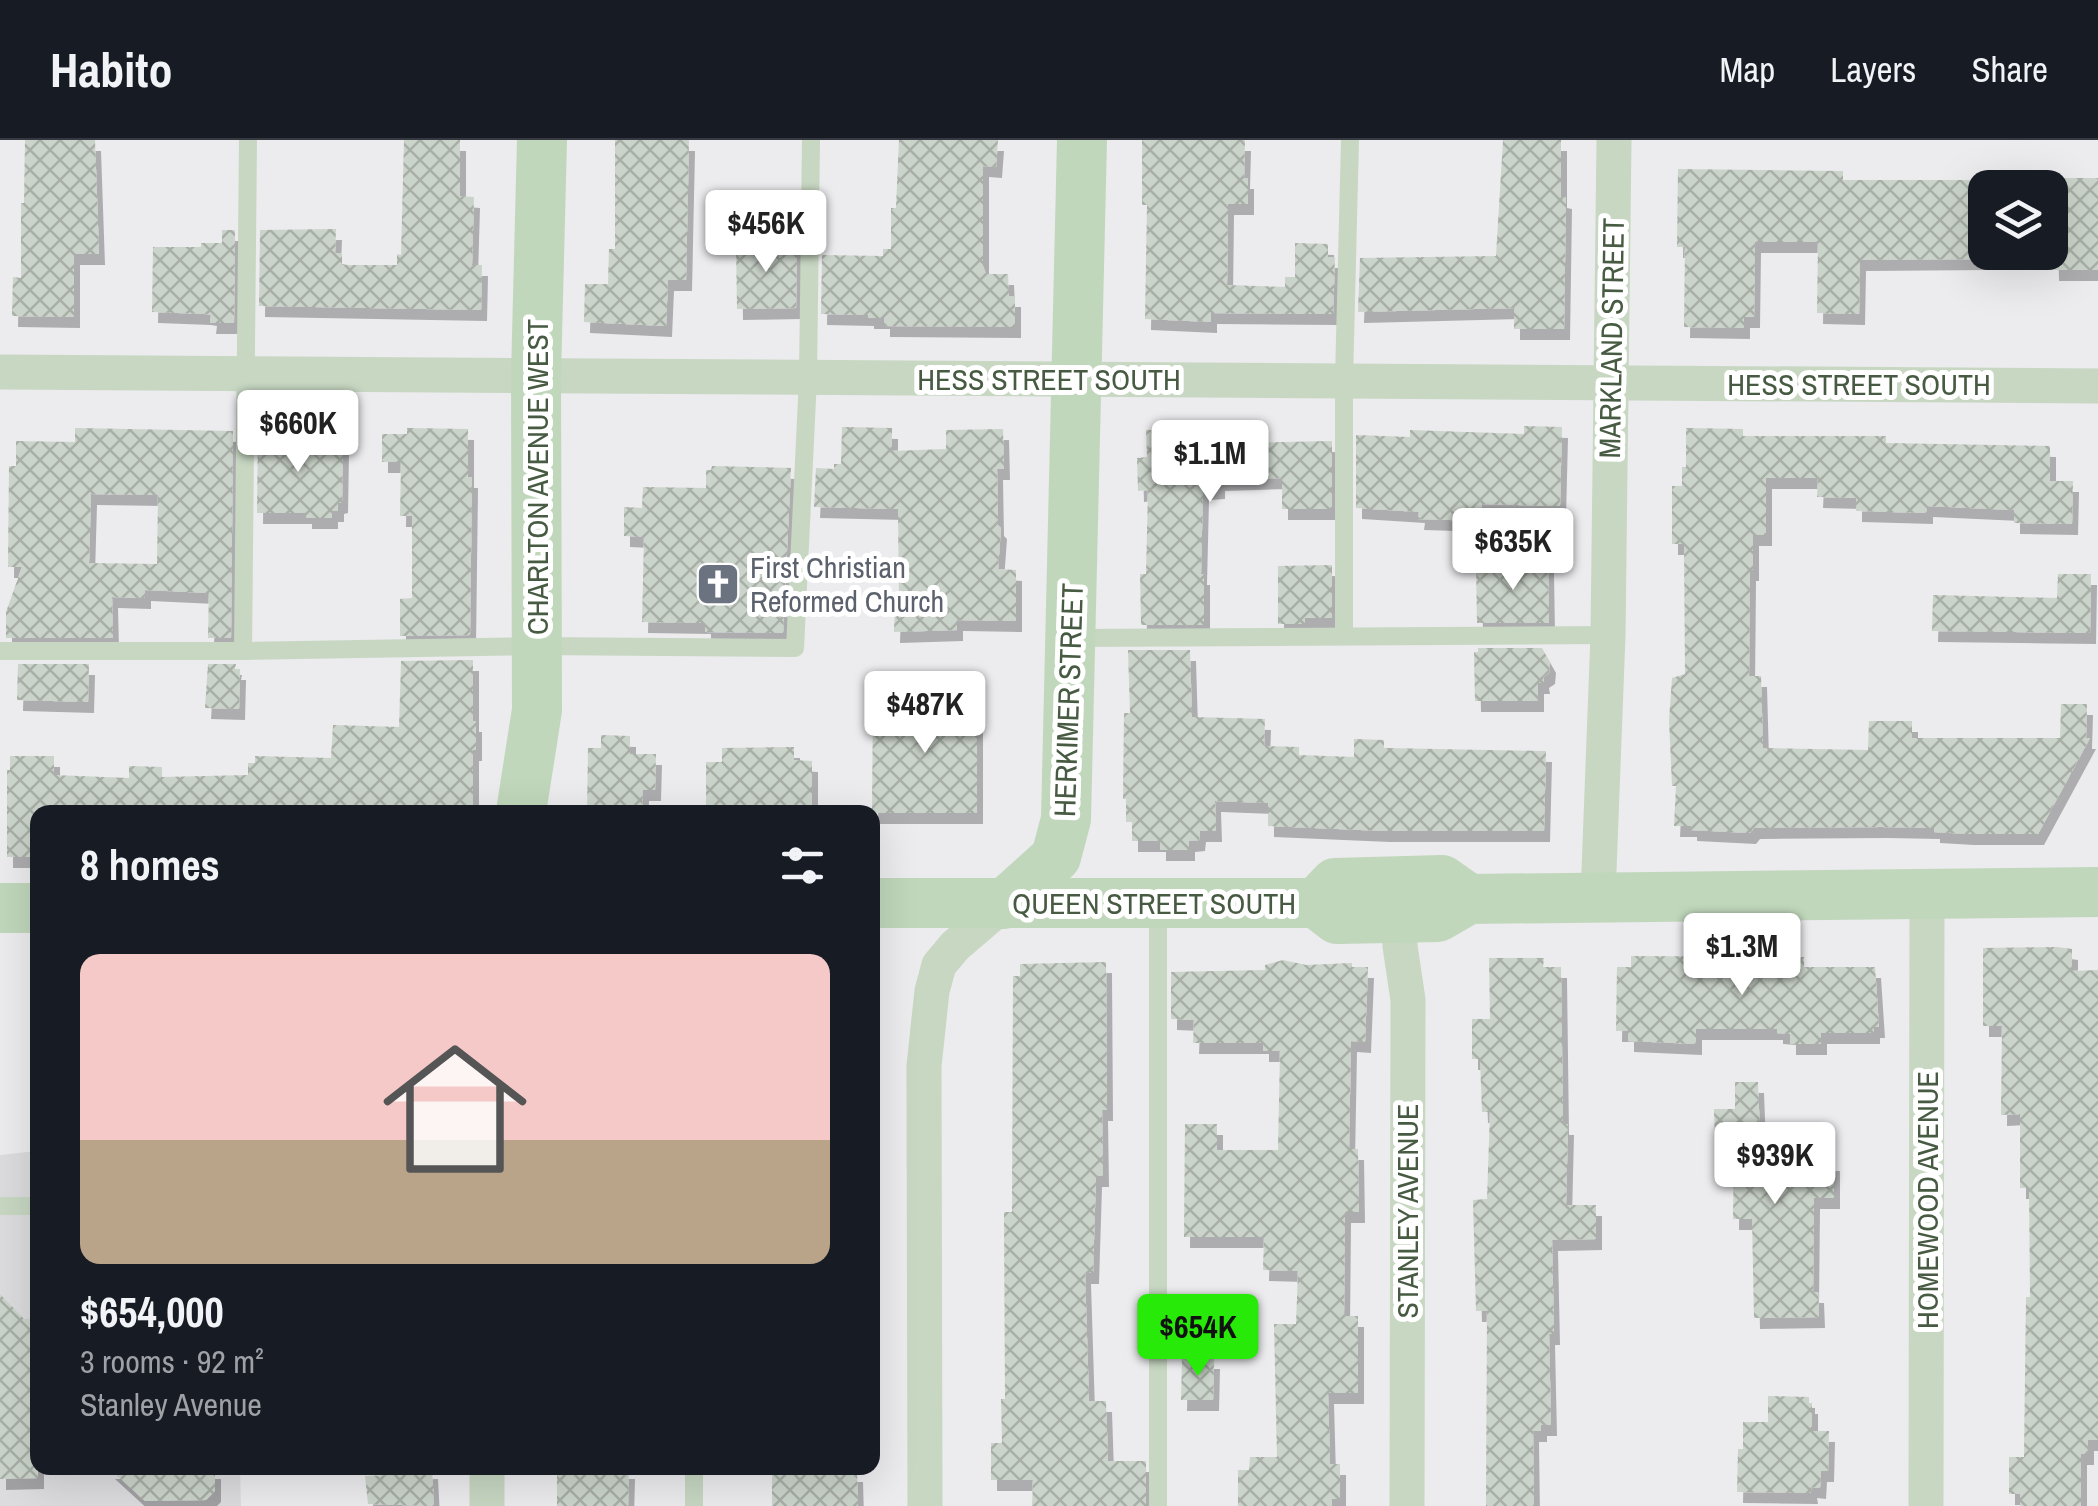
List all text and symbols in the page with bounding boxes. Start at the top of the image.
text: Habito [50,37,172,102]
text: Map [1719,46,1775,93]
text: Layers [1830,46,1916,93]
text: Share [1971,46,2048,93]
map controls [1968,170,2068,270]
button: layers [1968,170,2068,270]
pin: $456K [696,190,836,275]
text: $456K [727,201,805,244]
street label: MARKLAND STREET [1589,217,1633,459]
street label: CHARLTON AVENUE WEST [517,319,557,635]
street label: HESS STREET SOUTH [917,359,1181,399]
street label: HESS STREET SOUTH [1727,364,1991,404]
pin: $660K [228,390,368,475]
text: $660K [259,401,337,444]
pin: $1.1M [1140,420,1280,505]
text: $1.1M [1174,431,1246,474]
pin: $635K [1443,508,1583,593]
text: $635K [1474,519,1552,562]
place label: First Christian Reformed Church [750,547,944,621]
church icon: First Christian Reformed Church [695,561,741,607]
street label: HERKIMER STREET [1044,583,1092,817]
pin: $487K [855,671,995,756]
text: $487K [886,682,964,725]
text: 8 homes [80,837,220,893]
icon: filters [775,838,830,893]
street label: QUEEN STREET SOUTH [1012,883,1296,923]
pin: $1.3M [1672,913,1812,998]
text: $1.3M [1706,924,1778,967]
icon: home [365,1019,545,1199]
street label: HOMEWOOD AVENUE [1907,1071,1947,1329]
street label: STANLEY AVENUE [1387,1104,1427,1318]
pin: $939K [1705,1122,1845,1207]
text: $939K [1736,1133,1814,1176]
text: $654,000 [80,1284,224,1340]
pin: $654K [1128,1294,1268,1379]
text: $654K [1159,1305,1237,1348]
text: 3 rooms · 92 m² [80,1340,264,1383]
text: Stanley Avenue [80,1383,262,1426]

